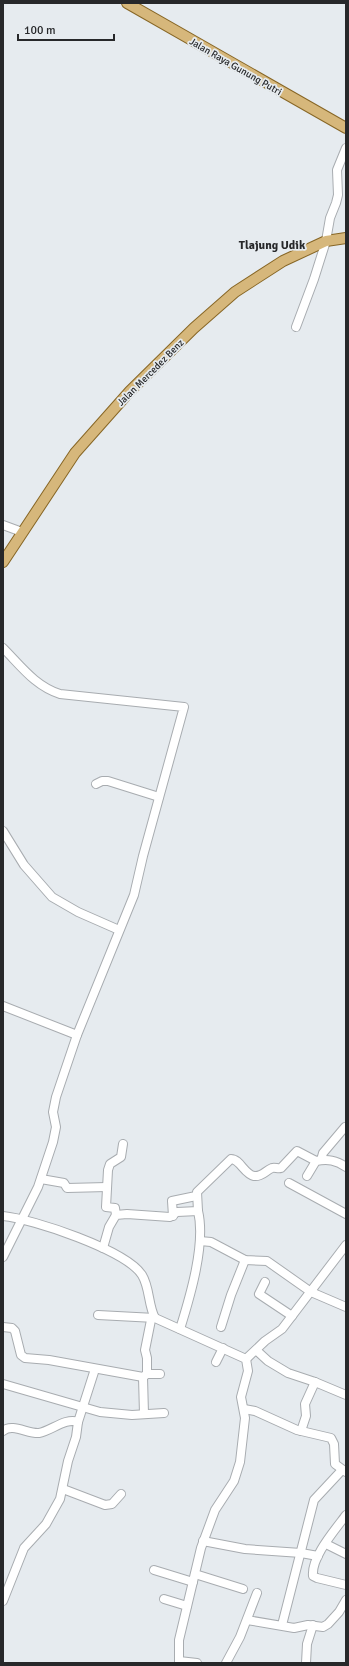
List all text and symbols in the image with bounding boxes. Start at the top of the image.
scale bar [18,16,114,42]
text: 100 m [24,23,56,38]
street label: Jalan Raya Gunung Putri [187,36,284,98]
district label: Tlajung Udik [239,238,306,253]
street label: Jalan Mercedez Benz [115,337,187,408]

